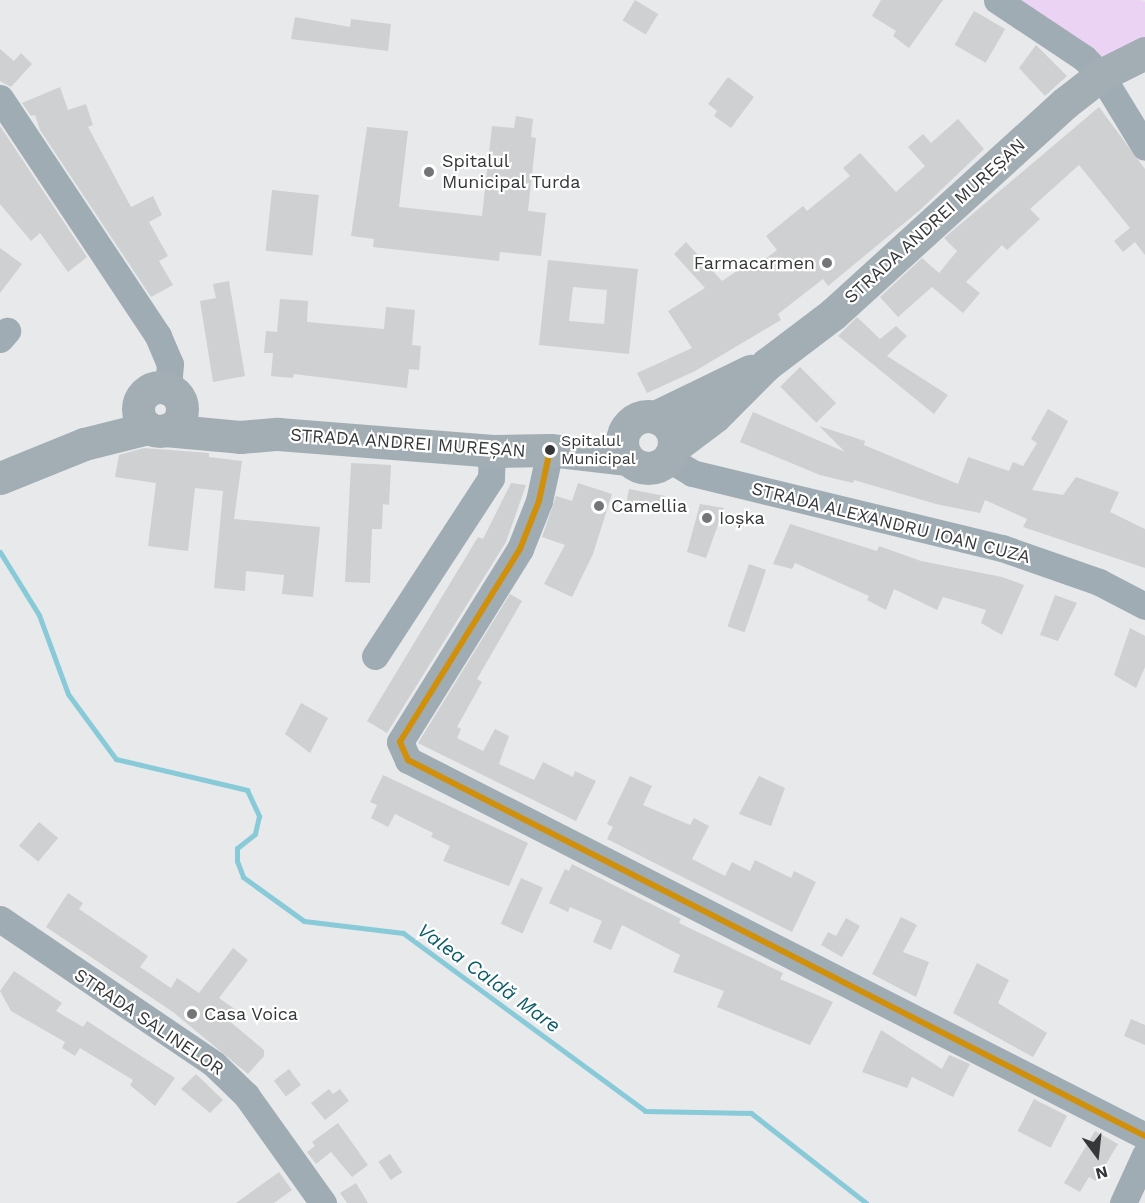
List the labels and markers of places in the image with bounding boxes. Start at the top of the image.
place label: Spitalul Municipal Turda [442,151,582,194]
marker: Spitalul Municipal Turda [420,163,438,181]
place label: Farmacarmen [694,252,815,274]
marker: Farmacarmen [820,256,834,270]
place label: Spitalul Municipal [561,431,636,469]
marker: Spitalul Municipal [544,444,556,456]
place label: Camellia [611,495,687,517]
marker: Camellia [592,499,606,513]
place label: Ioșka [719,507,765,529]
marker: Ioșka [700,511,714,525]
place label: Casa Voica [204,1003,299,1025]
marker: Casa Voica [185,1007,199,1021]

